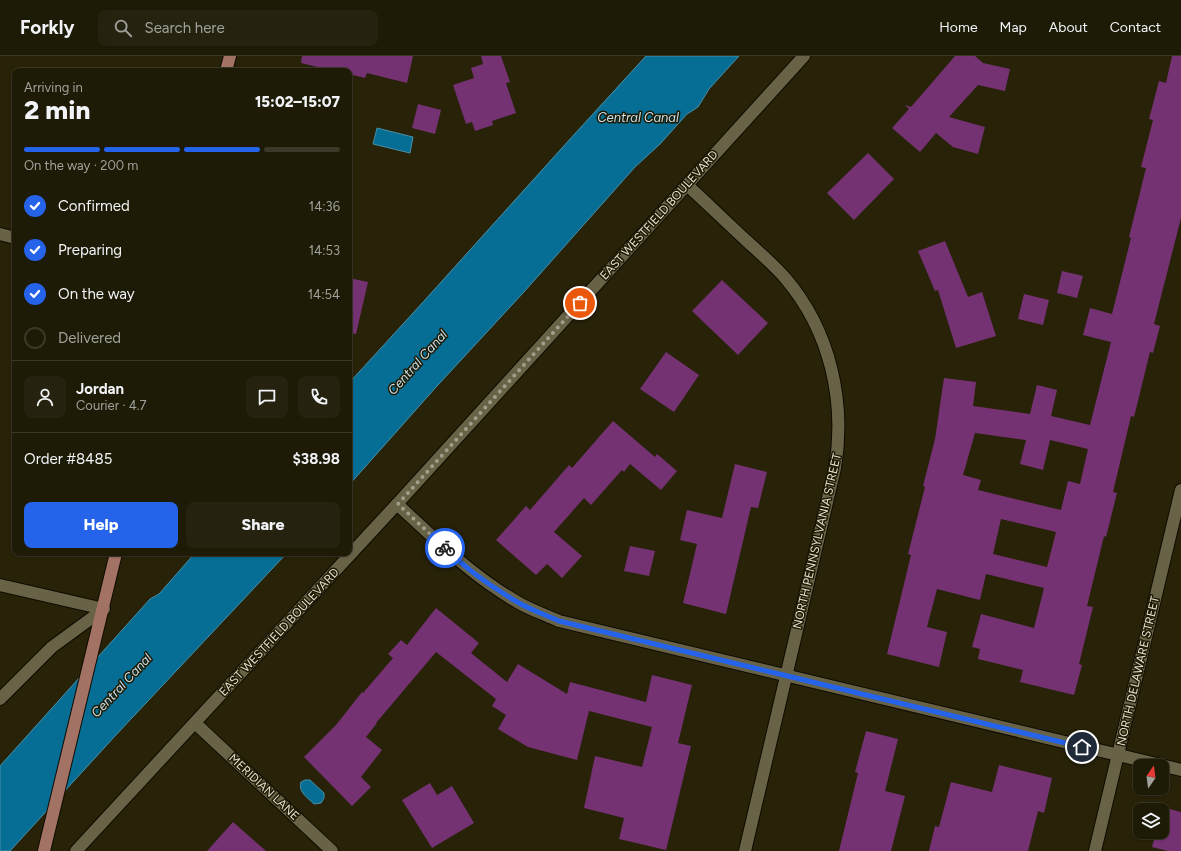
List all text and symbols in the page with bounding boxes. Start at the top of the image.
search box [98,10,378,46]
text: Forkly [20,16,74,39]
icon: search [112,17,134,39]
text: Search here [144,19,225,37]
text: Home [939,19,978,36]
text: Map [1000,19,1027,36]
text: About [1049,19,1088,36]
text: Contact [1110,19,1161,36]
text: Arriving in [24,80,83,95]
text: 15:02–15:07 [255,93,340,111]
text: 2 min [24,94,90,126]
water label: Central Canal [597,110,679,125]
street label: EAST WESTFIELD BOULEVARD [597,147,721,283]
text: On the way · 200 m [24,158,138,173]
icon: check [24,195,46,217]
text: Confirmed [58,197,130,215]
text: 14:36 [309,199,340,214]
icon: check [24,239,46,261]
text: Preparing [58,241,122,259]
text: 14:53 [309,243,340,258]
icon: check [24,283,46,305]
text: On the way [58,285,135,303]
pin [563,286,597,320]
text: 14:54 [308,287,340,302]
icon: bag [569,292,591,314]
water label: Central Canal [384,327,450,398]
text: Delivered [58,329,121,347]
button: person [24,376,66,418]
button: chat [246,376,288,418]
button: phone [298,376,340,418]
text: Jordan [76,380,124,398]
text: Courier · 4.7 [76,398,147,413]
text: Order #8485 [24,450,112,468]
text: $38.98 [293,450,340,468]
street label: NORTH PENNSYLVANIA STREET [790,451,844,630]
button: Help [24,502,178,548]
button: Share [186,502,340,548]
courier [425,528,465,568]
icon: bike [434,537,456,559]
street label: EAST WESTFIELD BOULEVARD [216,565,342,699]
street label: NORTH DELAWARE STREET [1114,594,1162,747]
water label: Central Canal [88,650,155,720]
pin [1065,730,1099,764]
icon: home [1071,736,1093,758]
street label: MERIDIAN LANE [226,751,302,823]
north arrow [1133,759,1169,795]
map controls [1133,759,1169,839]
button: layers [1133,803,1169,839]

